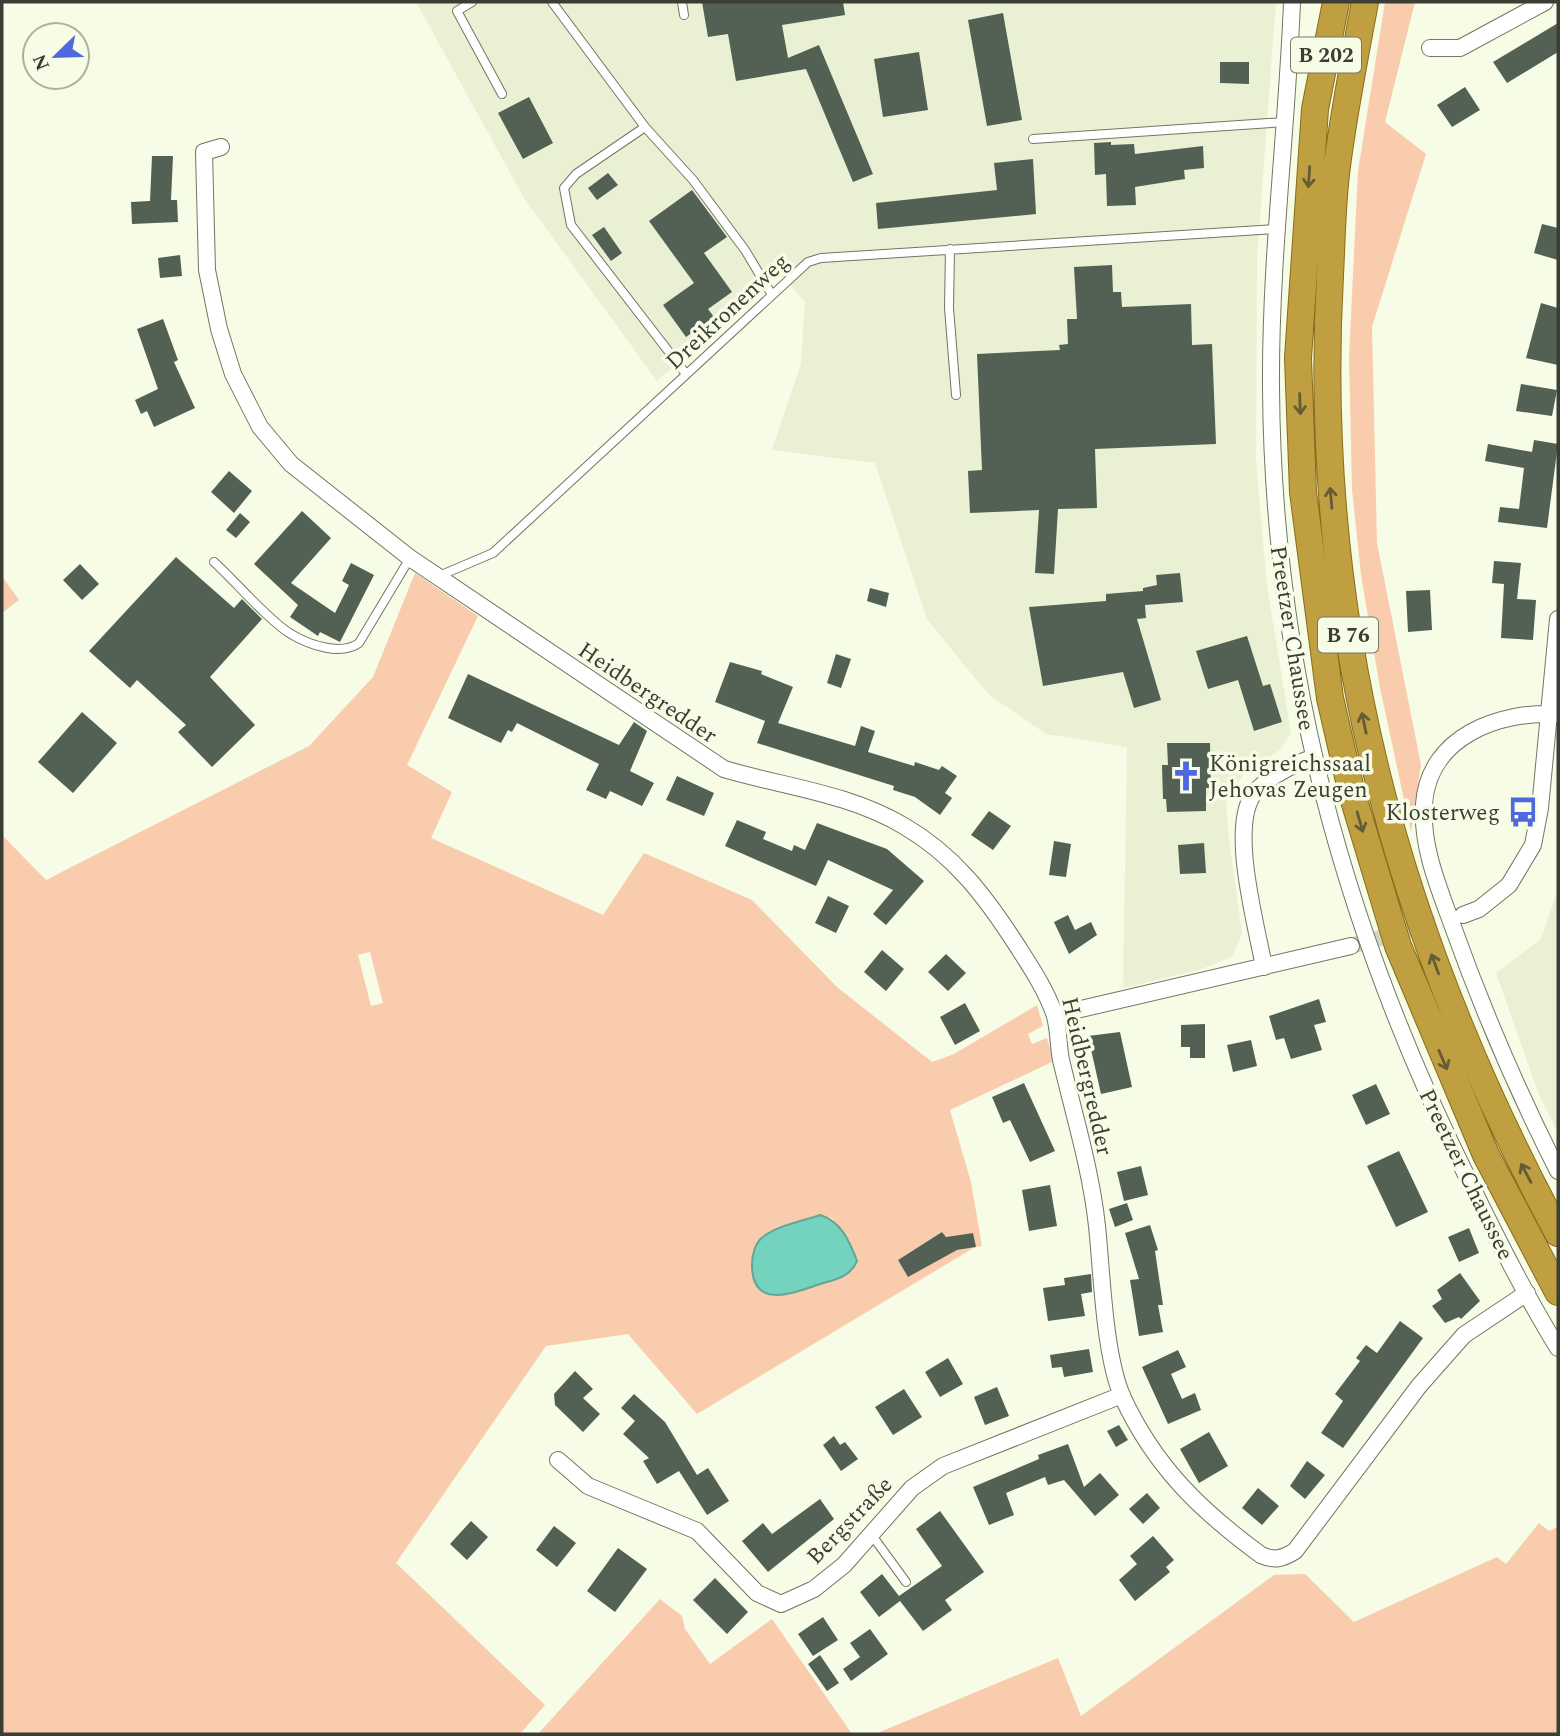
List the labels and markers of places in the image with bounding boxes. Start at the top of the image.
place label: Königreichssaal Jehovas Zeugen [1209,747,1371,808]
church icon: Königreichssaal Jehovas Zeugen [1169,759,1203,793]
bus stop icon: Klosterweg [1506,795,1540,829]
place label: Klosterweg [1386,796,1500,831]

